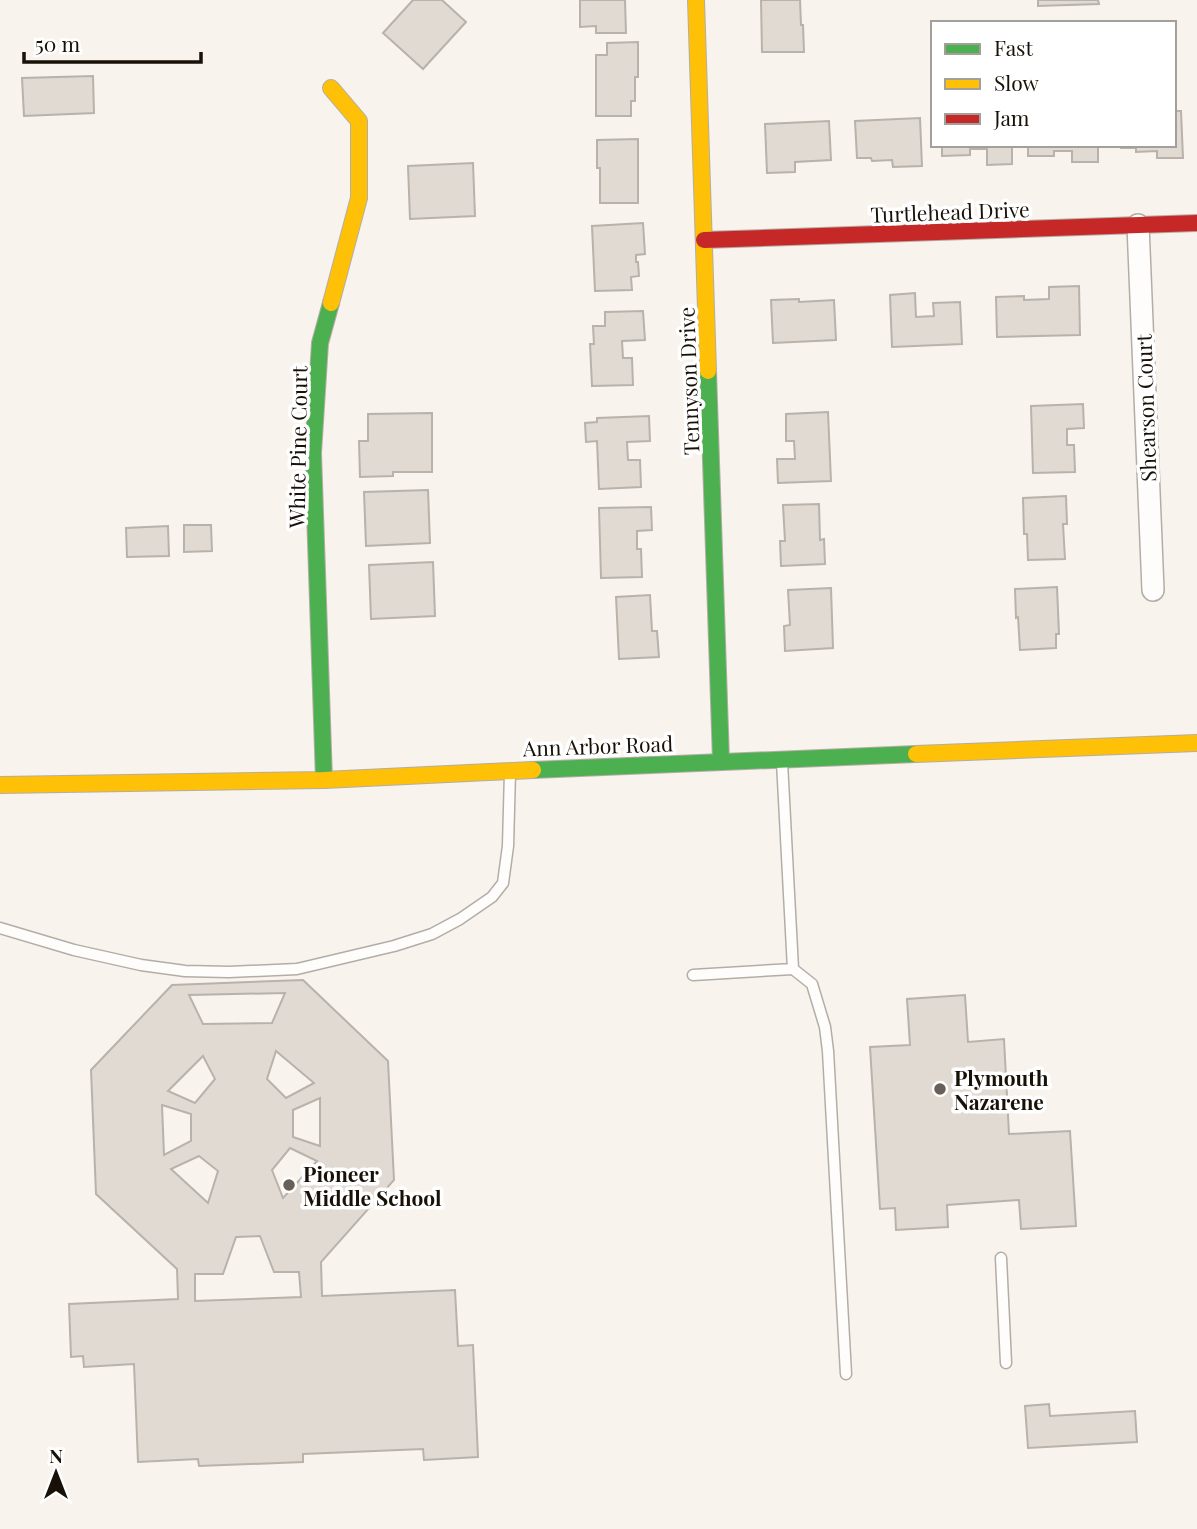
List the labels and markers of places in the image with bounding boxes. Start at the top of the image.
place label: Plymouth Nazarene [954,1063,1049,1115]
marker: Plymouth Nazarene [932,1081,948,1097]
place label: Pioneer Middle School [303,1159,442,1211]
marker: Pioneer Middle School [281,1177,297,1193]

